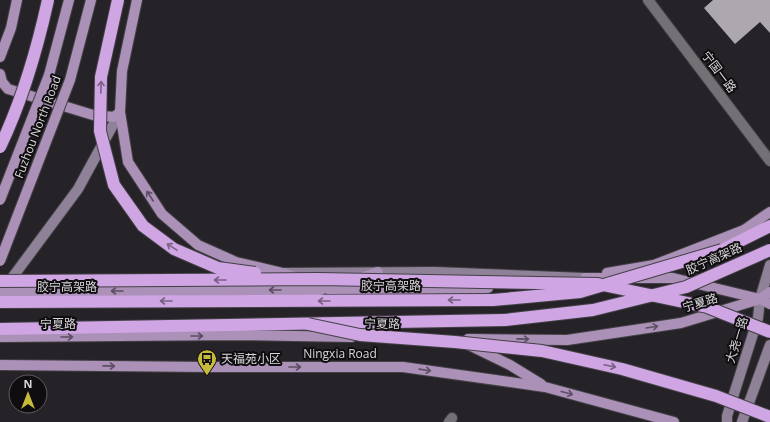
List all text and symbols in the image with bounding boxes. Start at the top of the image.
street label: 宁国一路 [698,47,741,96]
street label: Fuzhou North Road [10,73,65,181]
one-way arrow [97,81,105,94]
one-way arrow [146,191,154,202]
street label: 胶宁高架路 [683,239,745,279]
one-way arrow [167,243,178,251]
one-way arrow [214,276,227,284]
street label: 胶宁高架路 [361,277,421,294]
street label: 胶宁高架路 [37,278,97,295]
one-way arrow [269,286,282,294]
one-way arrow [111,287,124,295]
street label: 宁夏路 [680,289,720,316]
one-way arrow [448,296,461,304]
one-way arrow [160,297,173,305]
one-way arrow [318,297,331,305]
street label: 大尧一路 [721,314,752,365]
street label: 宁夏路 [40,315,76,332]
street label: 宁夏路 [364,315,400,332]
one-way arrow [645,323,658,331]
one-way arrow [190,332,203,340]
one-way arrow [60,333,73,340]
one-way arrow [516,335,529,343]
street label: Ningxia Road [303,345,377,362]
bus stop icon: 天福苑小区 [196,348,218,376]
place label: 天福苑小区 [221,350,281,367]
one-way arrow [102,362,115,370]
one-way arrow [603,362,616,370]
one-way arrow [288,363,301,371]
one-way arrow [418,366,431,374]
north arrow [8,374,48,414]
text: N [24,376,32,391]
one-way arrow [560,390,573,397]

